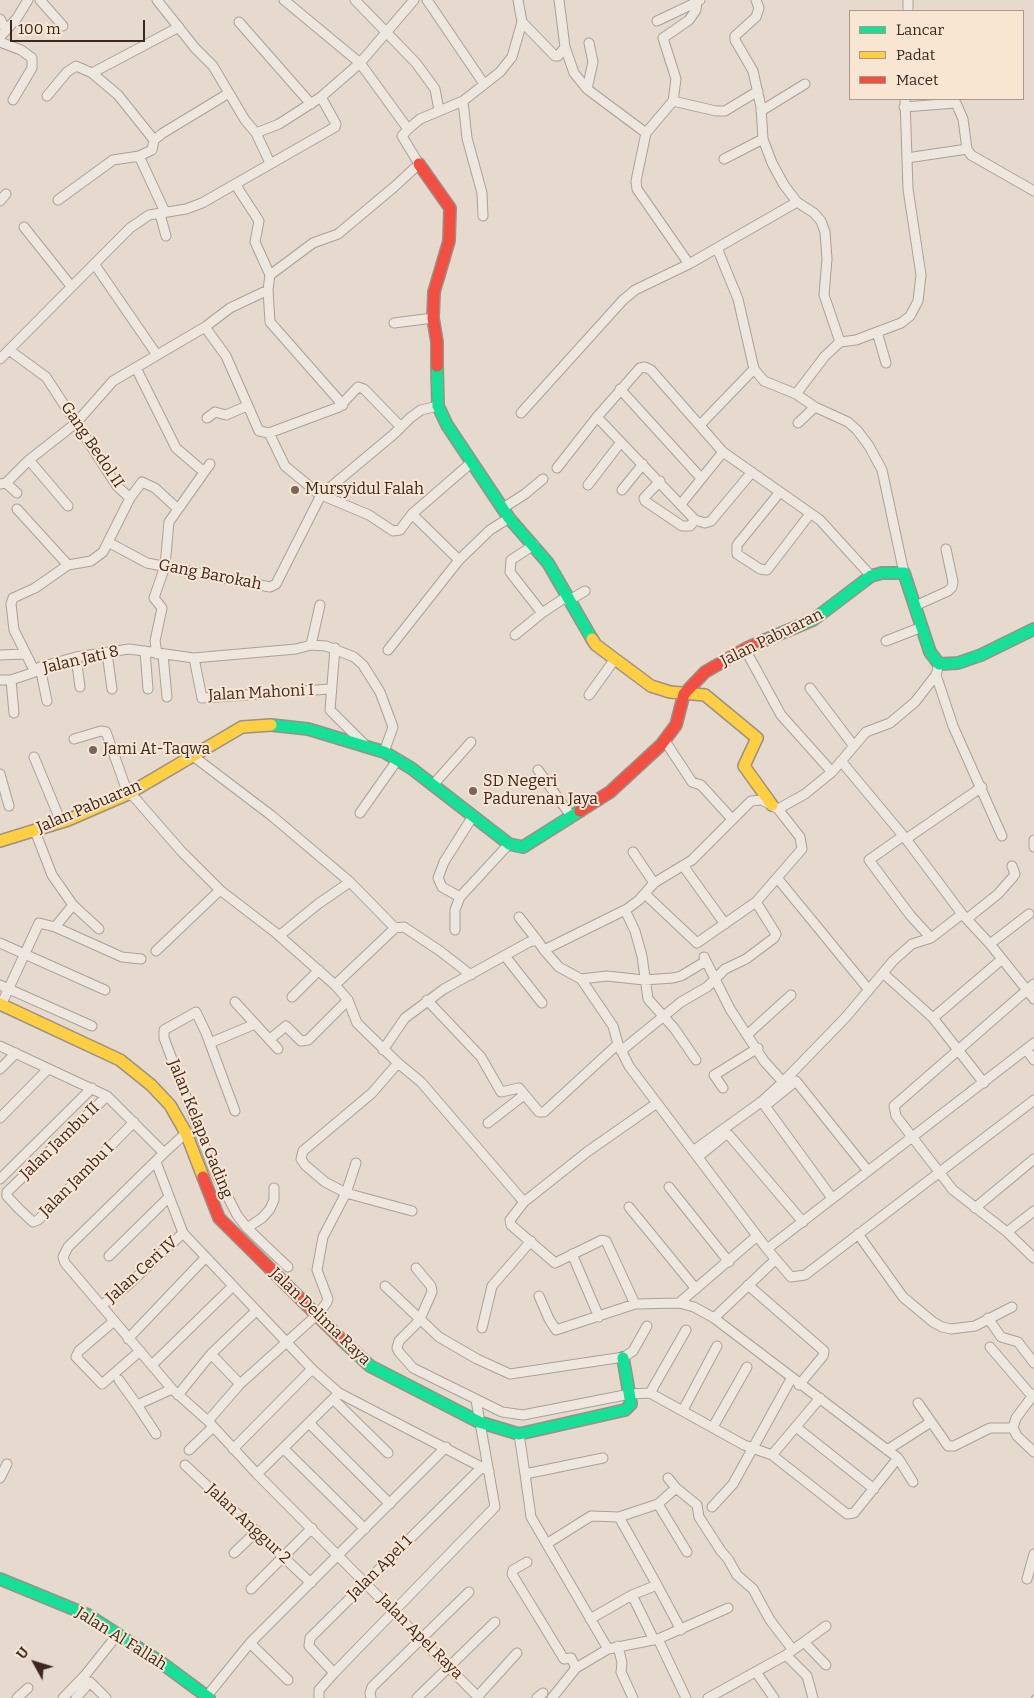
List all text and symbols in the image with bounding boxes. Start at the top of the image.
scale bar [12,10,148,42]
legend [849,10,1024,100]
text: 100 m [18,20,61,38]
text: Lancar [896,21,944,39]
text: Padat [896,46,935,64]
text: Macet [896,71,938,89]
street label: Gang Bedol II [56,398,128,492]
place label: Mursyidul Falah [305,480,424,500]
marker: Mursyidul Falah [289,484,301,496]
street label: Gang Barokah [157,556,263,594]
street label: Jalan Pabuaran [718,605,826,671]
street label: Jalan Jati 8 [41,642,121,678]
street label: Jalan Mahoni I [208,681,314,705]
place label: Jami At-Taqwa [103,740,210,760]
marker: Jami At-Taqwa [87,744,99,756]
place label: SD Negeri Padurenan Jaya [483,772,598,810]
street label: Jalan Pabuaran [34,776,144,838]
marker: SD Negeri Padurenan Jaya [467,785,479,797]
street label: Jalan Kelapa Gading [163,1057,237,1201]
street label: Jalan Jambu II [16,1098,104,1184]
street label: Jalan Jambu I [36,1139,118,1221]
street label: Jalan Ceri IV [102,1233,182,1307]
street label: Jalan Delima Raya [266,1264,374,1370]
street label: Jalan Anggur 2 [202,1480,294,1568]
street label: Jalan Apel 1 [344,1532,416,1604]
street label: Jalan Apel Raya [373,1590,467,1684]
street label: Jalan Al Fallah [72,1603,170,1675]
north arrow [10,1638,60,1688]
text: U [13,1644,33,1663]

